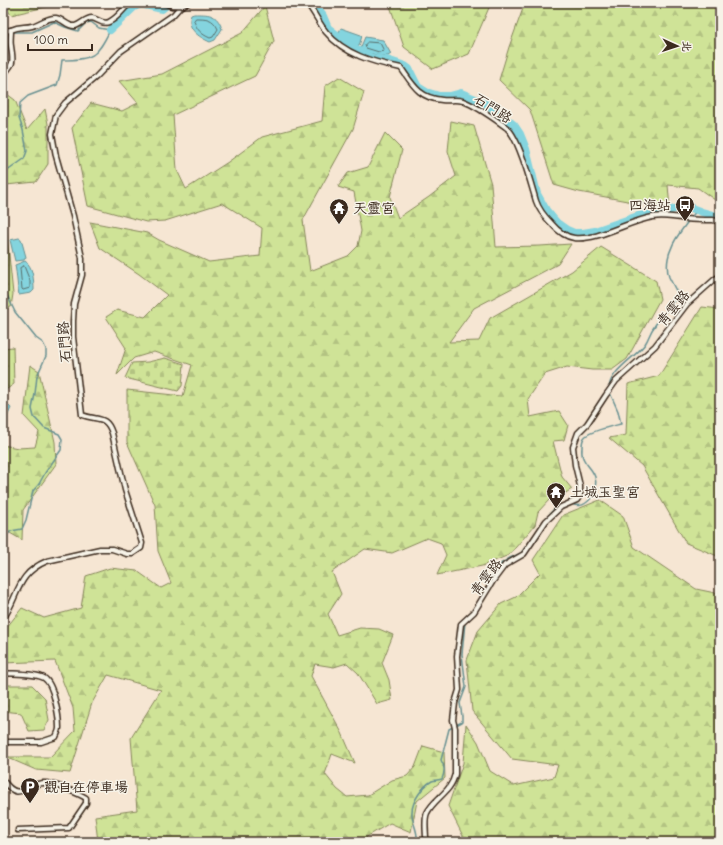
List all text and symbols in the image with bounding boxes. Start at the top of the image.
scale bar [28,26,92,52]
north arrow [657,26,697,66]
text: 100 m [34,32,68,47]
text: 北 [680,41,694,52]
street label: 石門路 [470,89,516,127]
bus stop icon: 四海站 [674,194,696,222]
place label: 四海站 [629,196,671,214]
temple icon: 天靈宮 [328,197,350,225]
place label: 天靈宮 [353,199,395,217]
street label: 青雲路 [653,286,693,330]
street label: 石門路 [54,320,74,364]
temple icon: 土城玉聖宮 [545,481,567,509]
place label: 土城玉聖宮 [570,483,640,501]
street label: 青雲路 [466,555,506,599]
parking icon: 觀自在停車場 [19,776,41,804]
place label: 觀自在停車場 [44,778,128,796]

